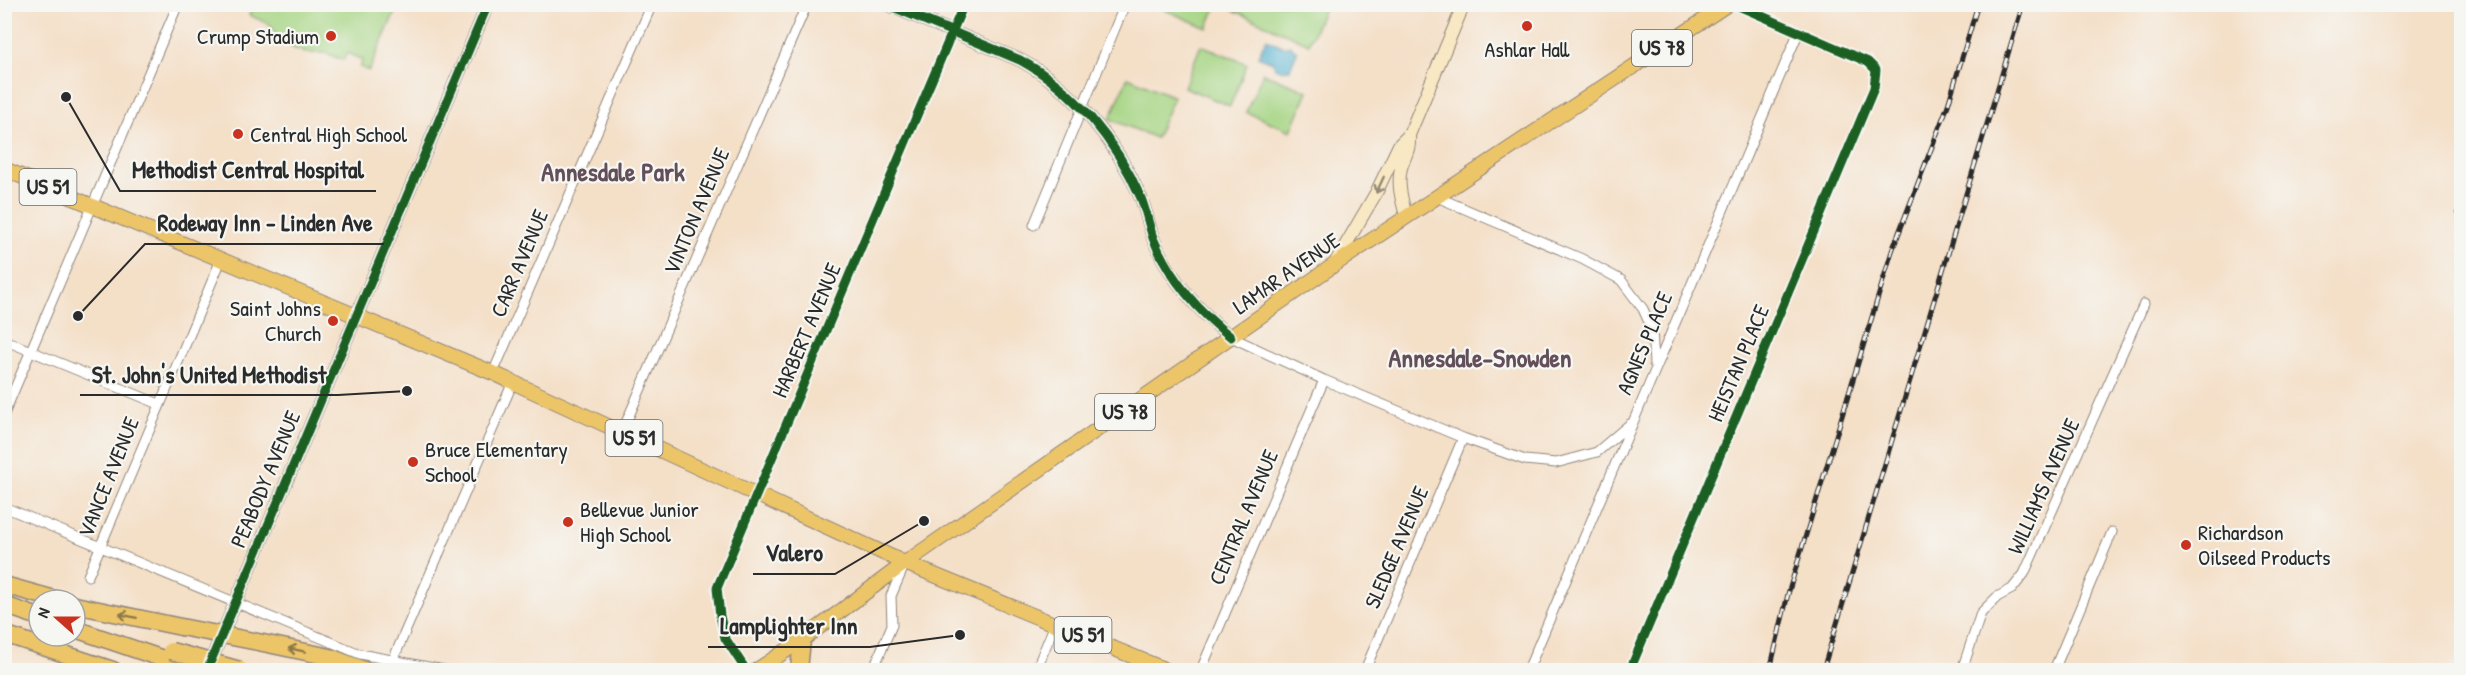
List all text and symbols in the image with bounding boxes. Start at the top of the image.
marker: Ashlar Hall [1520,19,1534,33]
place label: Crump Stadium [197,21,319,51]
marker: Crump Stadium [324,29,338,43]
road number: US 78 [1632,30,1692,66]
place label: Ashlar Hall [1485,34,1570,64]
place label: Central High School [250,119,407,149]
marker: Central High School [231,127,245,141]
street label: VINTON AVENUE [656,143,736,279]
callout: Methodist Central Hospital [120,149,376,191]
text: Methodist Central Hospital [132,153,365,186]
district label: Annesdale Park [541,154,685,189]
road number: US 51 [20,169,76,205]
one-way arrow [1374,175,1386,193]
callout: Rodeway Inn - Linden Ave [145,202,384,244]
street label: CARR AVENUE [483,204,555,321]
text: Rodeway Inn - Linden Ave [157,206,373,239]
street label: LAMAR AVENUE [1227,225,1346,321]
street label: HARBERT AVENUE [764,258,848,402]
street label: AGNES PLACE [1609,287,1679,399]
place label: Saint Johns Church [230,293,321,348]
street label: HEISTAN PLACE [1700,300,1776,426]
marker: Saint Johns Church [326,314,340,328]
district label: Annesdale-Snowden [1388,340,1572,375]
callout: St. John's United Methodist [80,353,338,395]
text: St. John's United Methodist [92,358,327,390]
road number: US 78 [1095,394,1155,430]
street label: PEABODY AVENUE [223,406,307,552]
street label: VANCE AVENUE [70,412,146,542]
street label: WILLIAMS AVENUE [2000,413,2086,559]
road number: US 51 [606,420,662,456]
place label: Bruce Elementary School [425,434,568,489]
street label: CENTRAL AVENUE [1201,445,1285,589]
marker: Bruce Elementary School [406,455,420,469]
street label: SLEDGE AVENUE [1357,481,1435,613]
place label: Bellevue Junior High School [580,494,699,549]
marker: Bellevue Junior High School [561,515,575,529]
place label: Richardson Oilseed Products [2198,517,2331,572]
callout: Valero [753,532,835,574]
text: Valero [765,536,823,568]
marker: Richardson Oilseed Products [2179,538,2193,552]
north arrow [27,588,87,648]
text: N [31,604,55,621]
callout: Lamplighter Inn [708,605,870,647]
text: Lamplighter Inn [720,609,858,642]
one-way arrow [118,610,138,621]
road number: US 51 [1054,617,1112,653]
one-way arrow [288,644,307,655]

